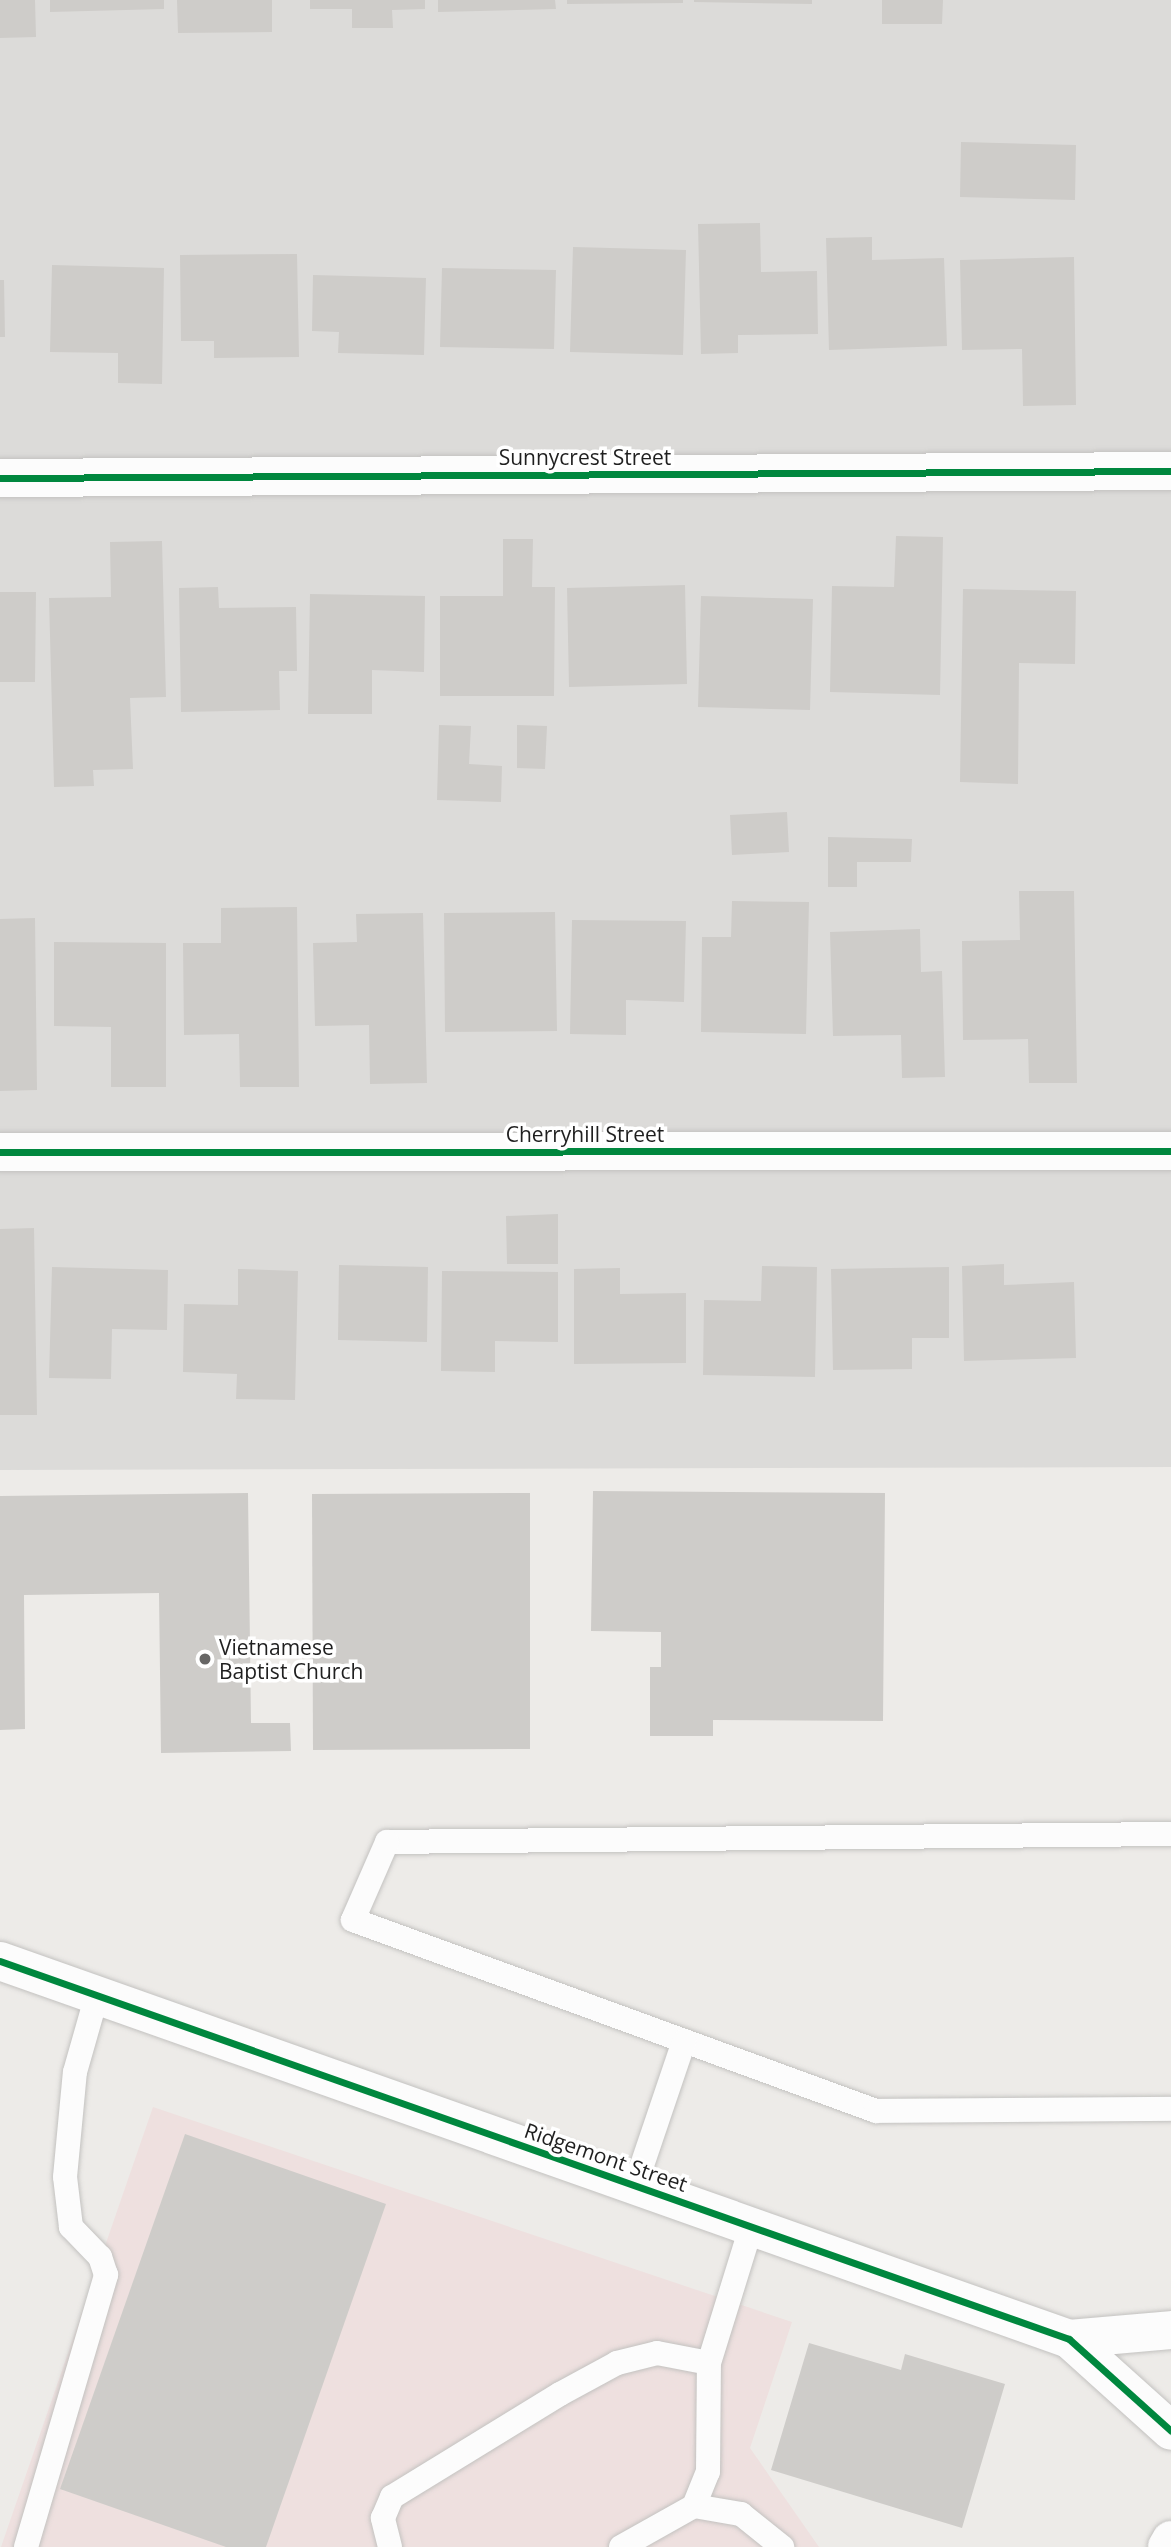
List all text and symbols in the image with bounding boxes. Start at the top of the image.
street label: Sunnycrest Street [499,444,671,470]
street label: Cherryhill Street [506,1121,664,1147]
place label: Vietnamese Baptist Church [219,1634,363,1684]
marker: Vietnamese Baptist Church [197,1651,213,1667]
street label: Ridgemont Street [521,2117,691,2197]

